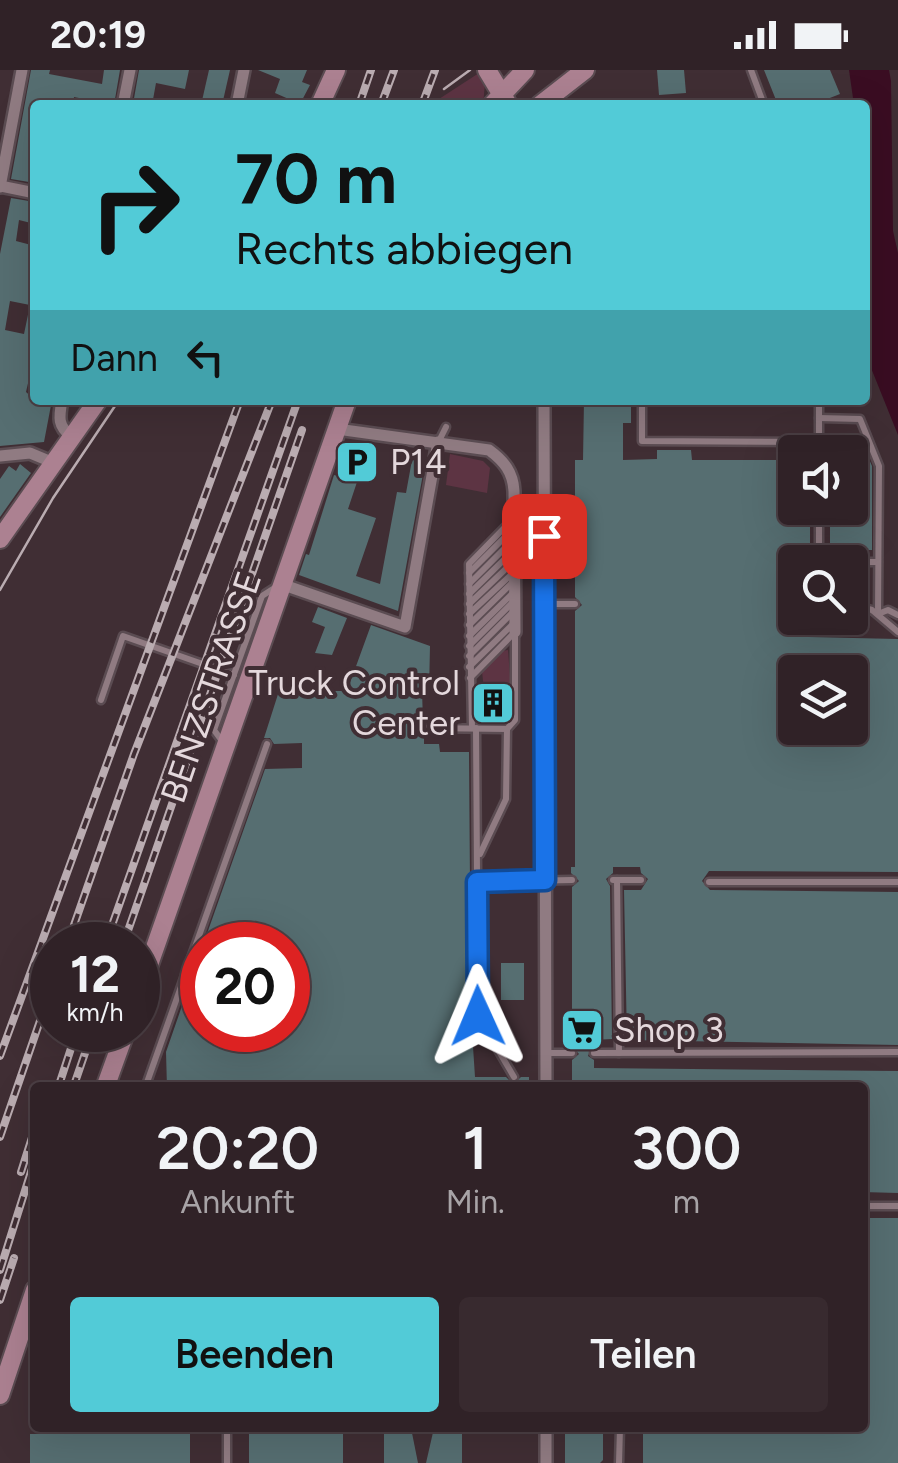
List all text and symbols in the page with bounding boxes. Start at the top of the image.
text: 20:19 [50,12,146,58]
text: 70 m [235,136,397,221]
icon: right [70,140,200,270]
text: Rechts abbiegen [235,221,573,275]
icon: left [178,330,233,385]
text: Dann [70,335,158,381]
map controls [778,435,868,745]
button: sound [778,435,868,525]
parking icon: P14 [334,439,380,485]
place label: P14 [390,441,446,483]
pin [502,494,587,579]
icon: arrive [517,509,572,564]
button: search [778,545,868,635]
street label: BENZSTRASSE [152,566,270,808]
button: layers [778,655,868,745]
place label: Truck Control Center [248,662,460,744]
building icon: Truck Control Center [470,680,516,726]
speed limit sign: 20 [180,922,310,1052]
text: 12 [70,944,120,1005]
position arrow [426,964,530,1068]
text: km/h [66,997,124,1027]
supermarket icon: Shop 3 [559,1007,605,1053]
place label: Shop 3 [614,1009,724,1051]
text: 20:20 [156,1112,319,1184]
text: 1 [463,1112,488,1184]
text: 300 [631,1112,742,1184]
text: Ankunft [181,1183,295,1221]
text: Min. [446,1183,505,1221]
text: m [673,1183,700,1221]
button: Beenden [70,1297,439,1412]
button: Teilen [459,1297,828,1412]

